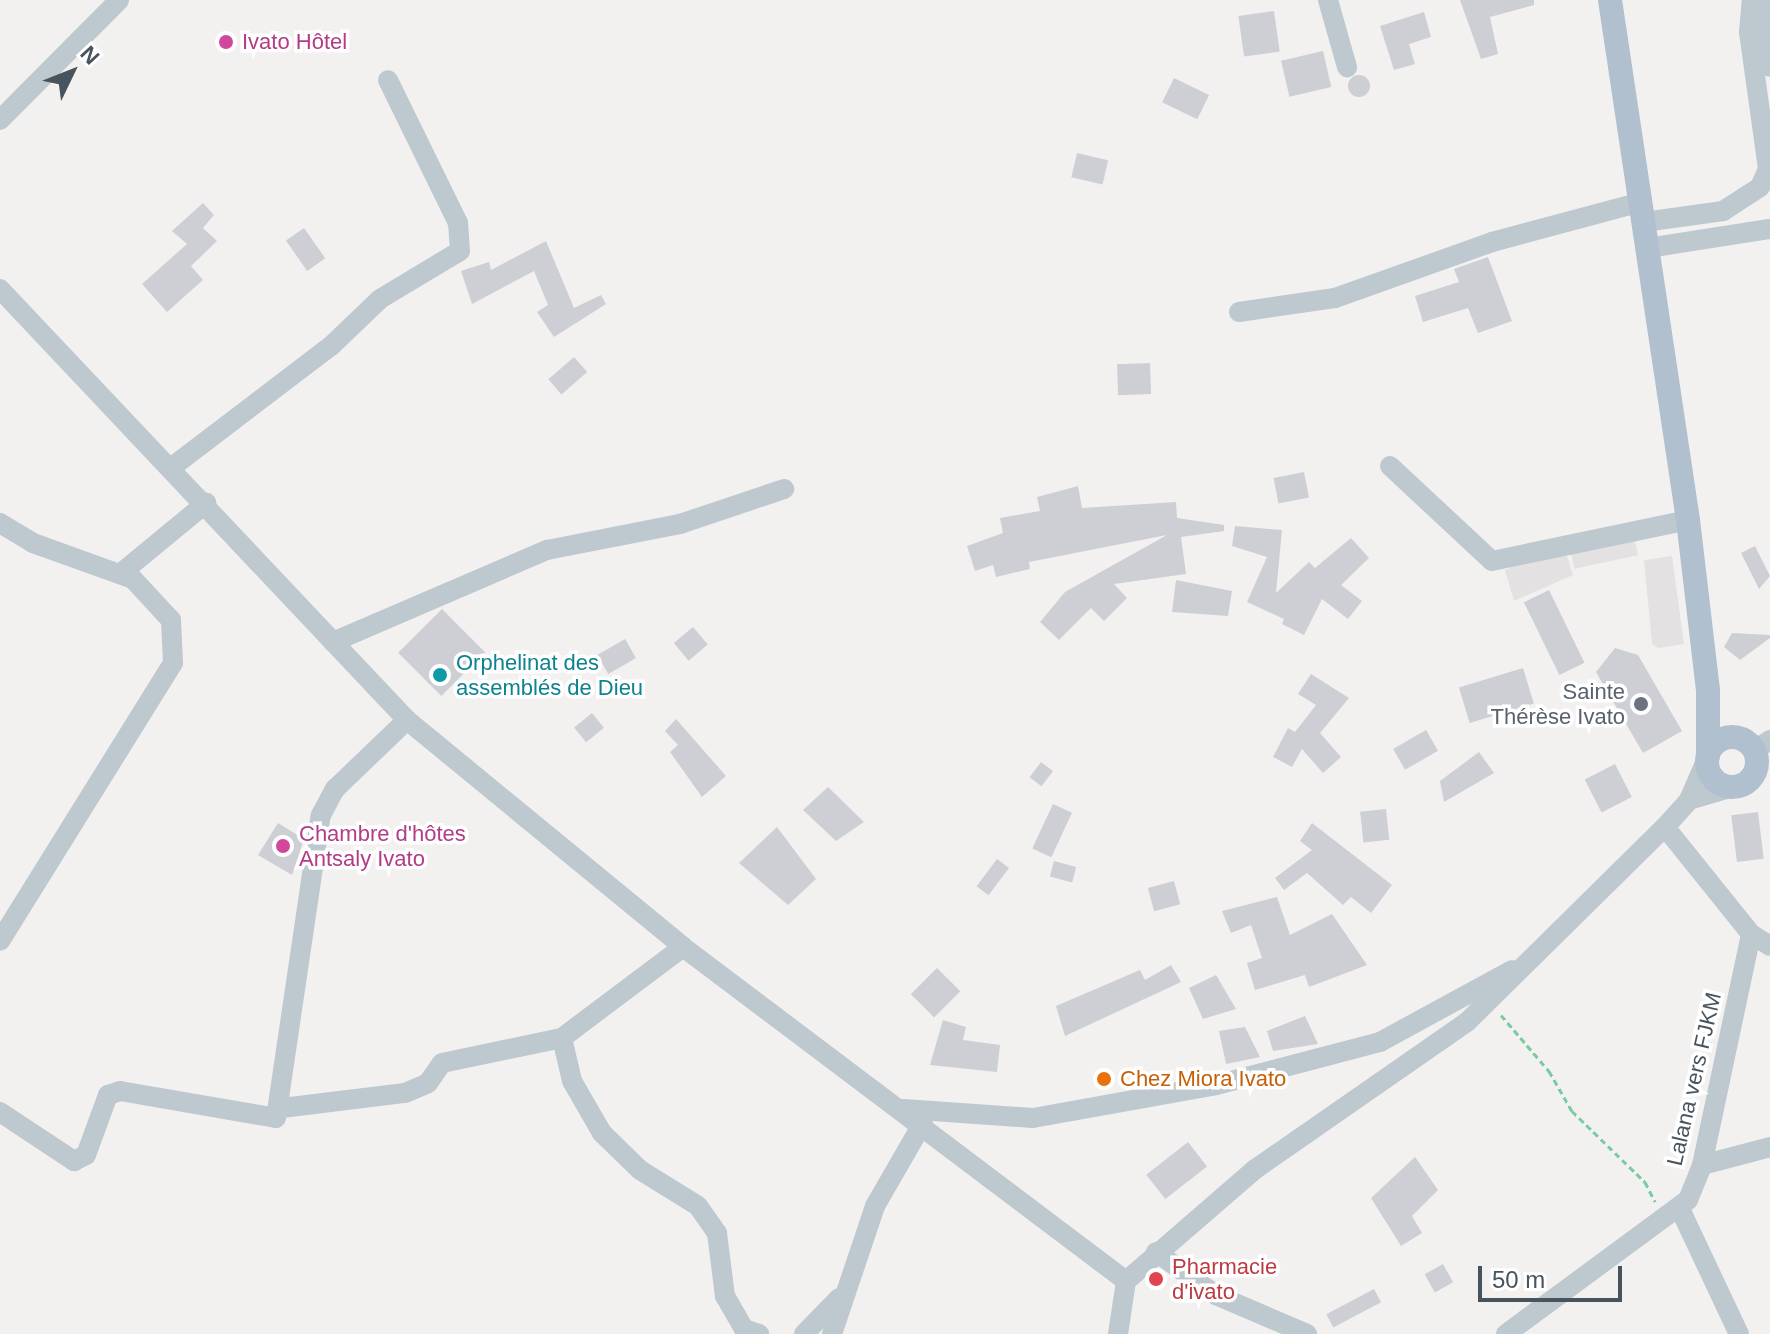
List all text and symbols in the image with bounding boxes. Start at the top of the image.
place label: Ivato Hôtel [242,29,347,55]
north arrow [32,32,112,112]
marker: Ivato Hôtel [217,33,235,51]
text: N [75,41,104,70]
place label: Orphelinat des assemblés de Dieu [456,649,643,700]
marker: Orphelinat des assemblés de Dieu [431,666,449,684]
place label: Sainte Thérèse Ivato [1490,678,1625,730]
marker: Sainte Thérèse Ivato [1632,695,1650,713]
place label: Chambre d'hôtes Antsaly Ivato [299,820,466,872]
marker: Chambre d'hôtes Antsaly Ivato [274,837,292,855]
street label: Lalana vers FJKM [1661,990,1727,1168]
place label: Chez Miora Ivato [1120,1066,1286,1092]
marker: Chez Miora Ivato [1095,1070,1113,1088]
scale bar [1482,1250,1626,1300]
place label: Pharmacie d'ivato [1172,1253,1277,1304]
text: 50 m [1492,1266,1545,1293]
marker: Pharmacie d'ivato [1147,1270,1165,1288]

